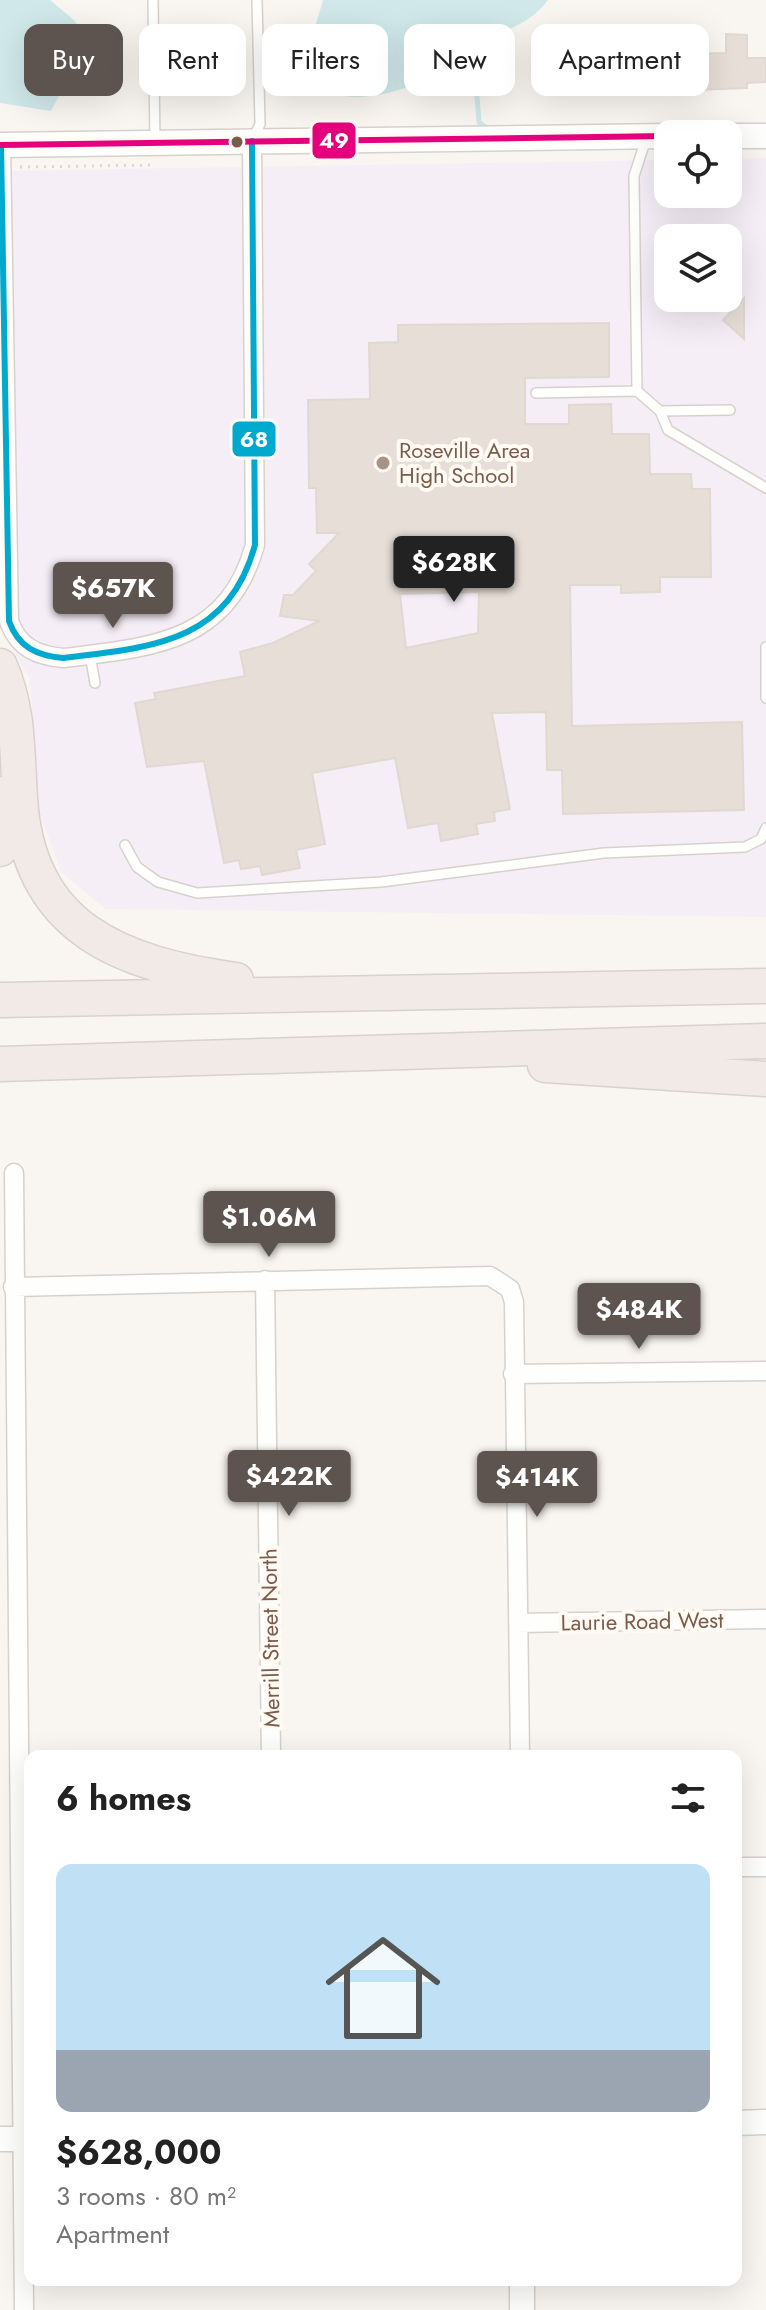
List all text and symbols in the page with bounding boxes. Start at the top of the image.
chip: Buy [24,24,123,96]
chip: Rent [139,24,246,96]
chip: Filters [262,24,388,96]
chip: New [404,24,515,96]
chip: Apartment [531,24,709,96]
map controls [654,120,742,312]
button: locate [654,120,742,208]
line badge: 49 [311,121,357,160]
text: 49 [319,124,349,156]
unlabelled marker [229,134,245,150]
button: layers [654,224,742,312]
line badge: 68 [231,420,277,458]
text: 68 [240,423,268,455]
place label: Roseville Area High School [399,434,530,491]
marker: Roseville Area High School [374,454,392,472]
pin: $628K [398,536,510,604]
text: $628K [411,543,497,581]
pin: $657K [57,562,169,630]
text: $657K [71,569,155,607]
pin: $1.06M [204,1191,334,1259]
text: $1.06M [221,1198,317,1236]
pin: $484K [583,1283,695,1351]
text: $484K [596,1290,682,1328]
pin: $422K [233,1450,345,1518]
pin: $414K [481,1451,593,1519]
text: $422K [246,1457,332,1495]
text: $414K [495,1458,579,1496]
street label: Merrill Street North [252,1548,288,1728]
street label: Laurie Road West [560,1604,724,1638]
text: 6 homes [56,1774,191,1823]
icon: filters [666,1776,710,1820]
icon: home [311,1916,455,2060]
text: $628,000 [56,2128,222,2177]
text: 3 rooms · 80 m² [56,2177,236,2215]
text: Apartment [56,2215,169,2253]

